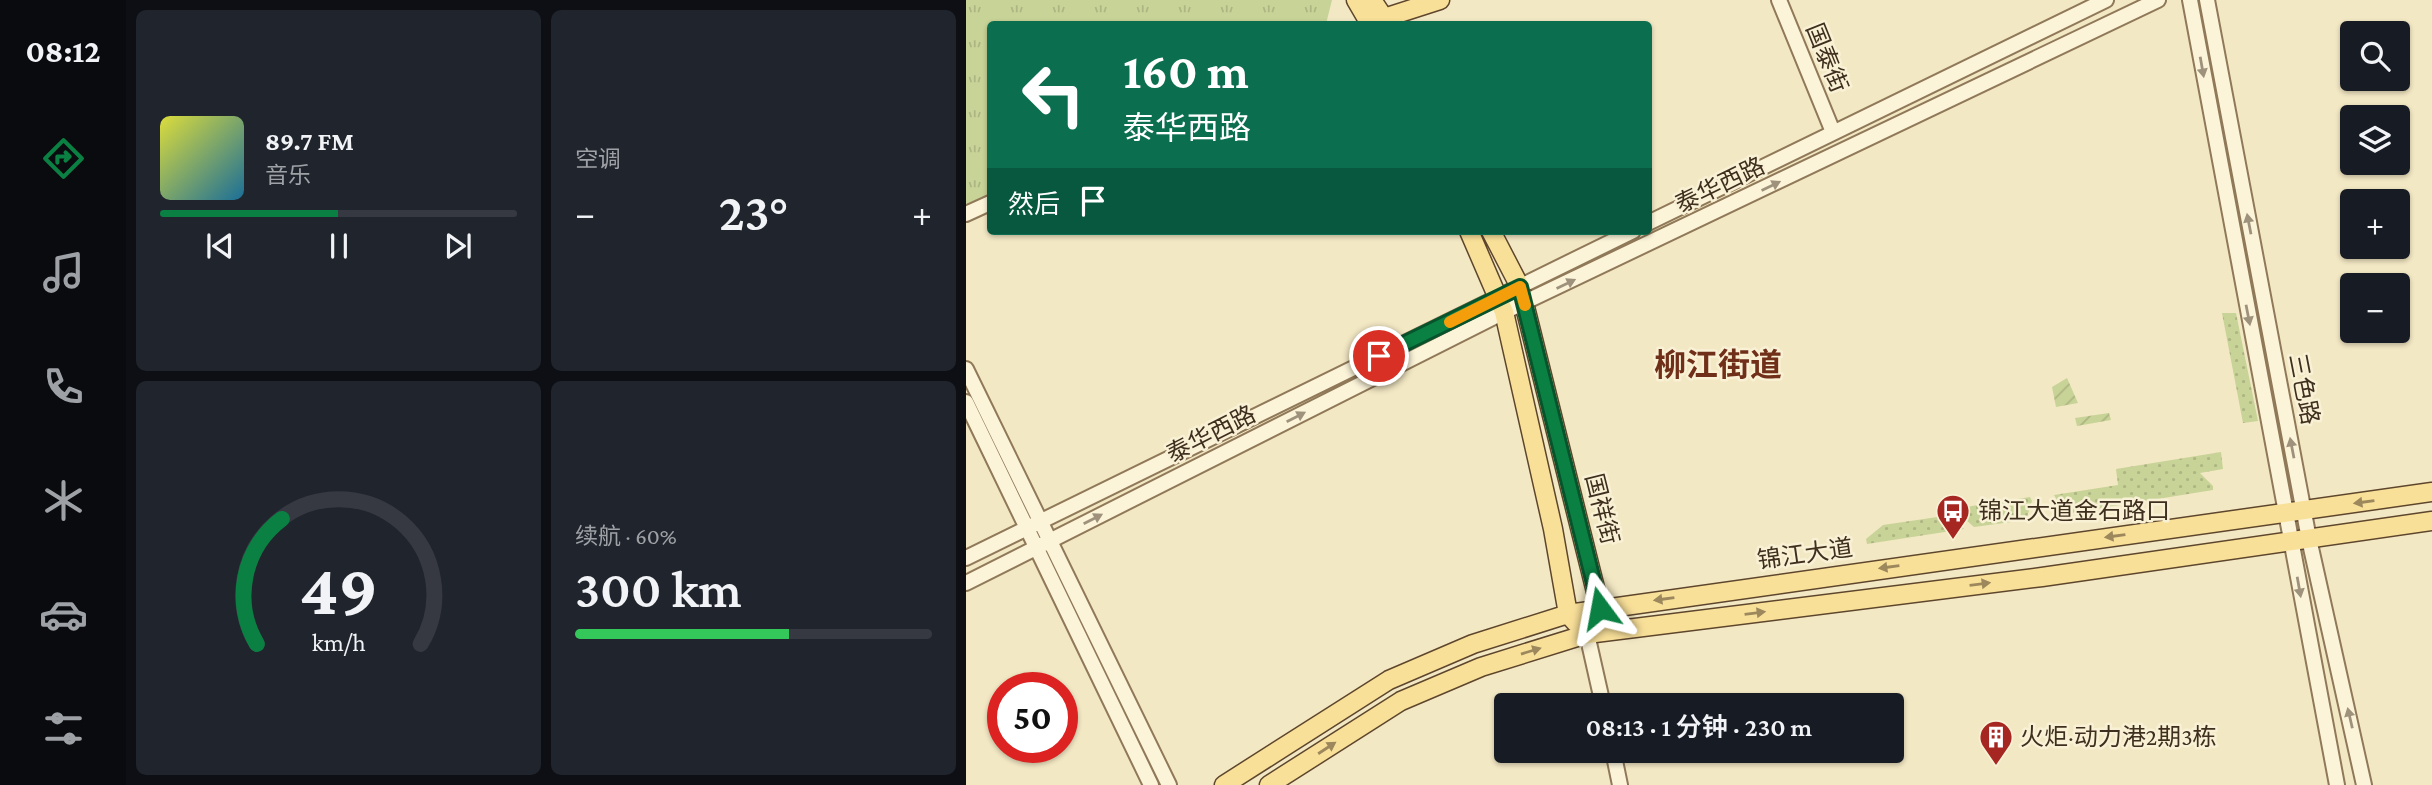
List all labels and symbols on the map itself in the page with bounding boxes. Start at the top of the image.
street label: 国泰街 [1801,19,1853,96]
one-way arrow [2197,56,2208,78]
street label: 泰华西路 [1671,151,1769,218]
one-way arrow [1761,180,1781,191]
one-way arrow [2244,213,2255,235]
one-way arrow [1556,278,1576,290]
one-way arrow [2243,304,2254,326]
pin [1349,326,1409,386]
district label: 柳江街道 [1654,347,1782,383]
street label: 三色路 [2284,351,2325,427]
street label: 泰华西路 [1162,400,1260,467]
one-way arrow [1286,411,1306,422]
one-way arrow [2287,437,2298,459]
street label: 国祥街 [1581,471,1624,547]
bus stop icon: 锦江大道金石路口 [1934,492,1972,541]
place label: 锦江大道金石路口 [1978,497,2170,524]
one-way arrow [2353,497,2375,508]
one-way arrow [1083,514,1103,525]
one-way arrow [2104,531,2126,542]
street label: 锦江大道 [1756,533,1854,574]
one-way arrow [1878,562,1900,573]
position arrow [1563,571,1637,645]
one-way arrow [2294,576,2305,598]
one-way arrow [1969,579,1991,590]
one-way arrow [1653,594,1675,605]
one-way arrow [1744,607,1766,618]
one-way arrow [1521,646,1542,656]
speed limit sign: 50 [987,672,1078,763]
one-way arrow [2344,707,2355,729]
building icon: 火炬·动力港2期3栋 [1977,718,2015,767]
place label: 火炬·动力港2期3栋 [2020,723,2217,750]
one-way arrow [1317,742,1336,755]

